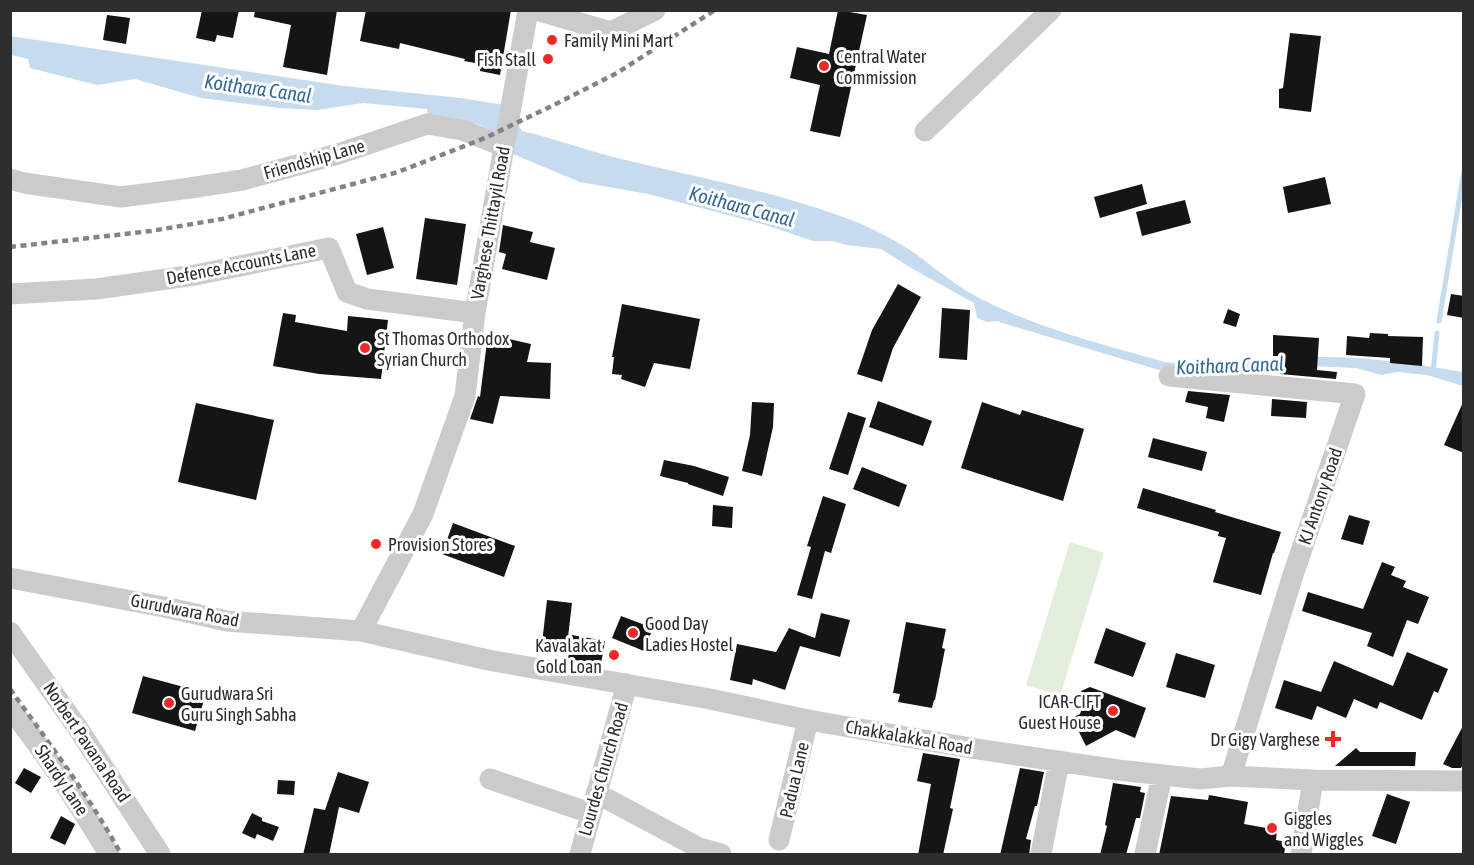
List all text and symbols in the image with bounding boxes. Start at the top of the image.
place label: Family Mini Mart [564,30,673,51]
marker: Family Mini Mart [545,33,559,47]
place label: Central Water Commission [836,46,927,88]
place label: Fish Stall [476,49,536,70]
marker: Fish Stall [541,52,555,66]
marker: Central Water Commission [817,59,831,73]
water label: Koithara Canal [203,69,313,107]
street label: Friendship Lane [261,135,367,183]
street label: Varghese Thittayil Road [466,145,514,301]
water label: Koithara Canal [687,181,797,231]
street label: Defence Accounts Lane [165,239,317,289]
place label: St Thomas Orthodox Syrian Church [377,328,509,370]
marker: St Thomas Orthodox Syrian Church [358,341,372,355]
water label: Koithara Canal [1176,352,1284,378]
street label: KJ Antony Road [1294,445,1346,547]
place label: Provision Stores [388,534,493,555]
marker: Provision Stores [369,537,383,551]
street label: Gurudwara Road [129,589,241,631]
place label: Good Day Ladies Hostel [645,613,733,655]
marker: Good Day Ladies Hostel [626,626,640,640]
place label: Kavalakat Gold Loan [535,635,602,677]
marker: Kavalakat Gold Loan [607,648,621,662]
street label: Norbert Pavana Road [39,678,135,806]
place label: Gurudwara Sri Guru Singh Sabha [181,683,297,725]
place label: ICAR-CIFT Guest House [1018,691,1101,733]
marker: Gurudwara Sri Guru Singh Sabha [162,696,176,710]
street label: Lourdes Church Road [574,700,632,838]
marker: ICAR-CIFT Guest House [1106,704,1120,718]
street label: Chakkalakkal Road [844,716,974,758]
place label: Dr Gigy Varghese [1210,729,1320,750]
marker: Dr Gigy Varghese [1324,730,1342,748]
street label: Padua Lane [775,740,813,820]
street label: Shardy Lane [31,741,93,819]
place label: Giggles and Wiggles [1284,808,1364,850]
marker: Giggles and Wiggles [1265,821,1279,835]

